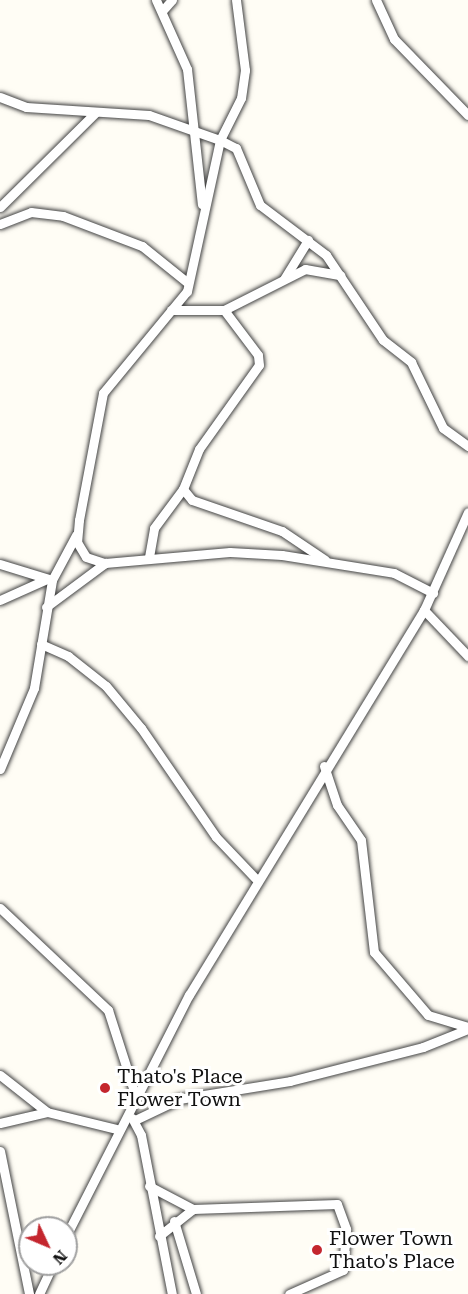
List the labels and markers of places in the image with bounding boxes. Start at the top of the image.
place label: Thato's Place Flower Town [117,1064,243,1111]
marker: Thato's Place Flower Town [98,1081,112,1095]
place label: Flower Town Thato's Place [329,1226,455,1273]
marker: Flower Town Thato's Place [310,1243,324,1257]

